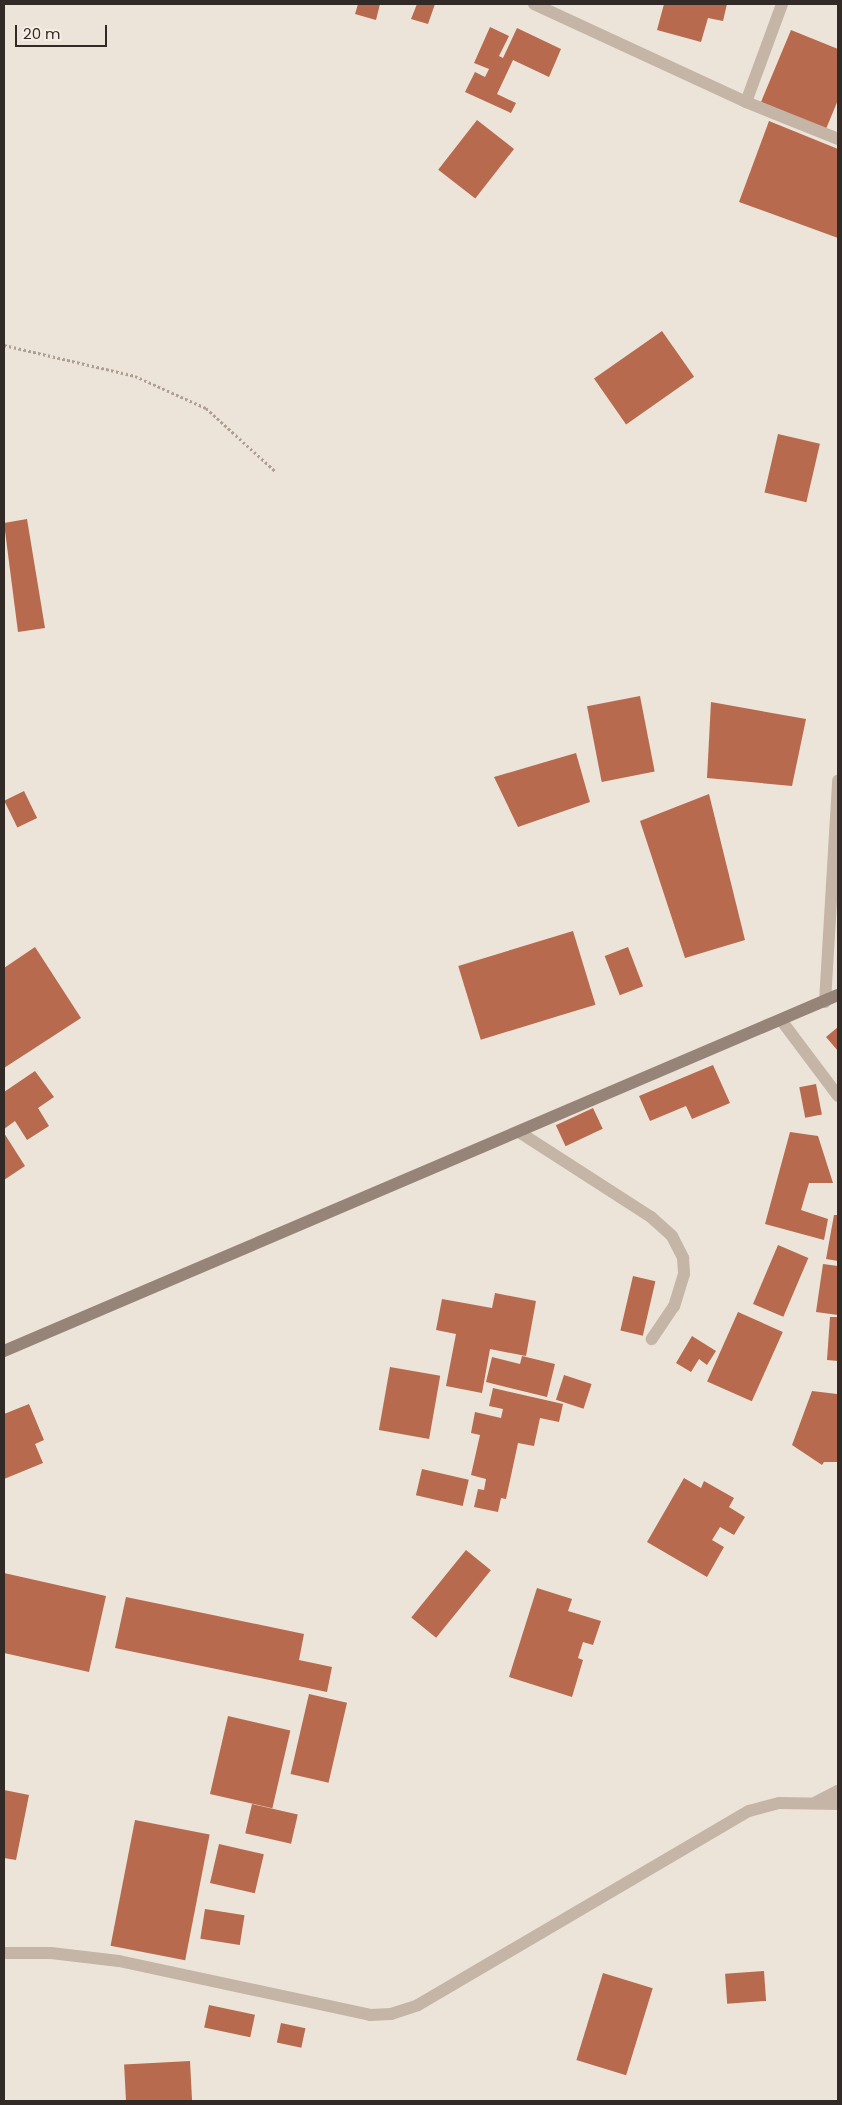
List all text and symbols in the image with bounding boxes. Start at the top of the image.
scale bar [18,15,110,47]
text: 20 m [23,23,61,44]

